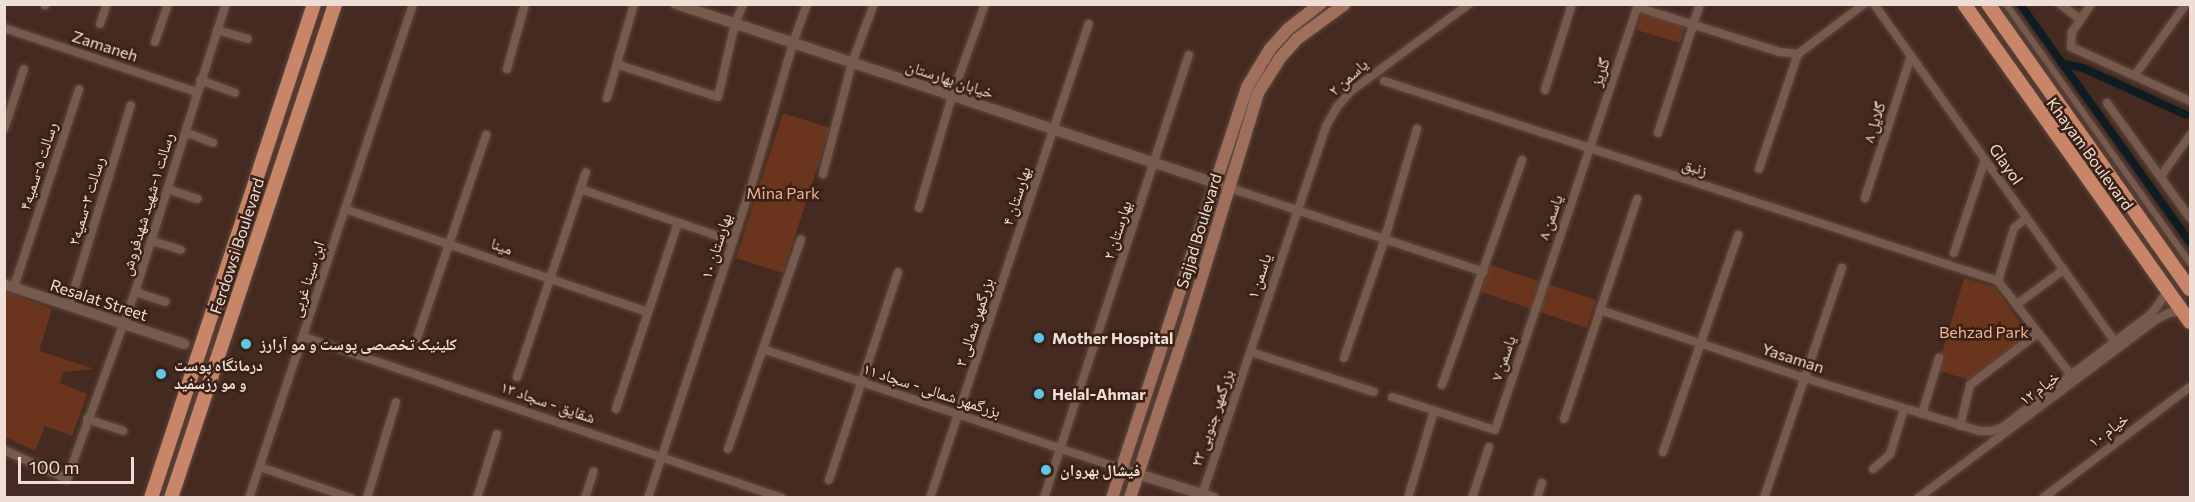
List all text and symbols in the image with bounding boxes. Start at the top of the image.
street label: Zamaneh [70,26,140,66]
street label: یاسمن ۲ [1324,54,1372,100]
street label: گلریز [1586,55,1614,89]
street label: خیابان بهارستان [904,56,996,102]
street label: Khayam Boulevard [2043,94,2137,214]
street label: گلایل ۸ [1858,99,1890,145]
street label: رسالت ۵-سمیه۴ [15,120,61,212]
street label: رسالت ۱-شهید شهدفروش [116,130,178,278]
street label: Glayol [1985,140,2027,188]
street label: رسالت ۳-سمیه۲ [63,154,109,248]
street label: زنبق [1680,154,1710,180]
street label: بهارستان ۴ [997,164,1035,228]
street label: Sajjad Boulevard [1172,171,1226,291]
street label: Ferdowsi Boulevard [206,176,268,316]
park label: Mina Park [746,183,820,203]
street label: یاسمن ۸ [1533,192,1567,242]
street label: بهارستان ۲ [1098,198,1136,262]
street label: بهارستان ۱۰ [696,211,736,281]
street label: مینا [489,233,515,259]
street label: ابن سینا غربی [286,239,328,319]
street label: یاسمن ۱ [1243,251,1275,301]
street label: Resalat Street [48,275,150,325]
street label: بزرگمهر شمالی ۳ [951,275,997,369]
park label: Behzad Park [1939,322,2029,342]
place label: Mother Hospital [1052,328,1173,348]
marker: Mother Hospital [1030,329,1048,347]
street label: یاسمن ۷ [1486,333,1520,383]
place label: کلینیک تخصصی پوست و مو آرارز [260,334,457,354]
marker: کلینیک تخصصی پوست و مو آرارز [237,335,255,353]
street label: Yasaman [1759,339,1827,377]
place label: درمانگاه پوست و مو رزسفید [174,355,263,393]
street label: بزرگمهر شمالی - سجاد ۱۱ [861,359,1003,421]
marker: درمانگاه پوست و مو رزسفید [152,365,170,383]
street label: بزرگمهر جنوبی ۲۳ [1186,367,1238,469]
street label: خیام ۱۲ [2015,367,2063,409]
street label: شقایق - سجاد ۱۳ [498,377,598,427]
place label: Helal-Ahmar [1052,384,1146,404]
marker: Helal-Ahmar [1030,385,1048,403]
street label: خیام ۱۰ [2084,409,2132,451]
scale bar [21,445,136,483]
text: 100 m [29,456,79,478]
place label: فیشال بهروان [1060,460,1140,480]
marker: فیشال بهروان [1037,461,1055,479]

